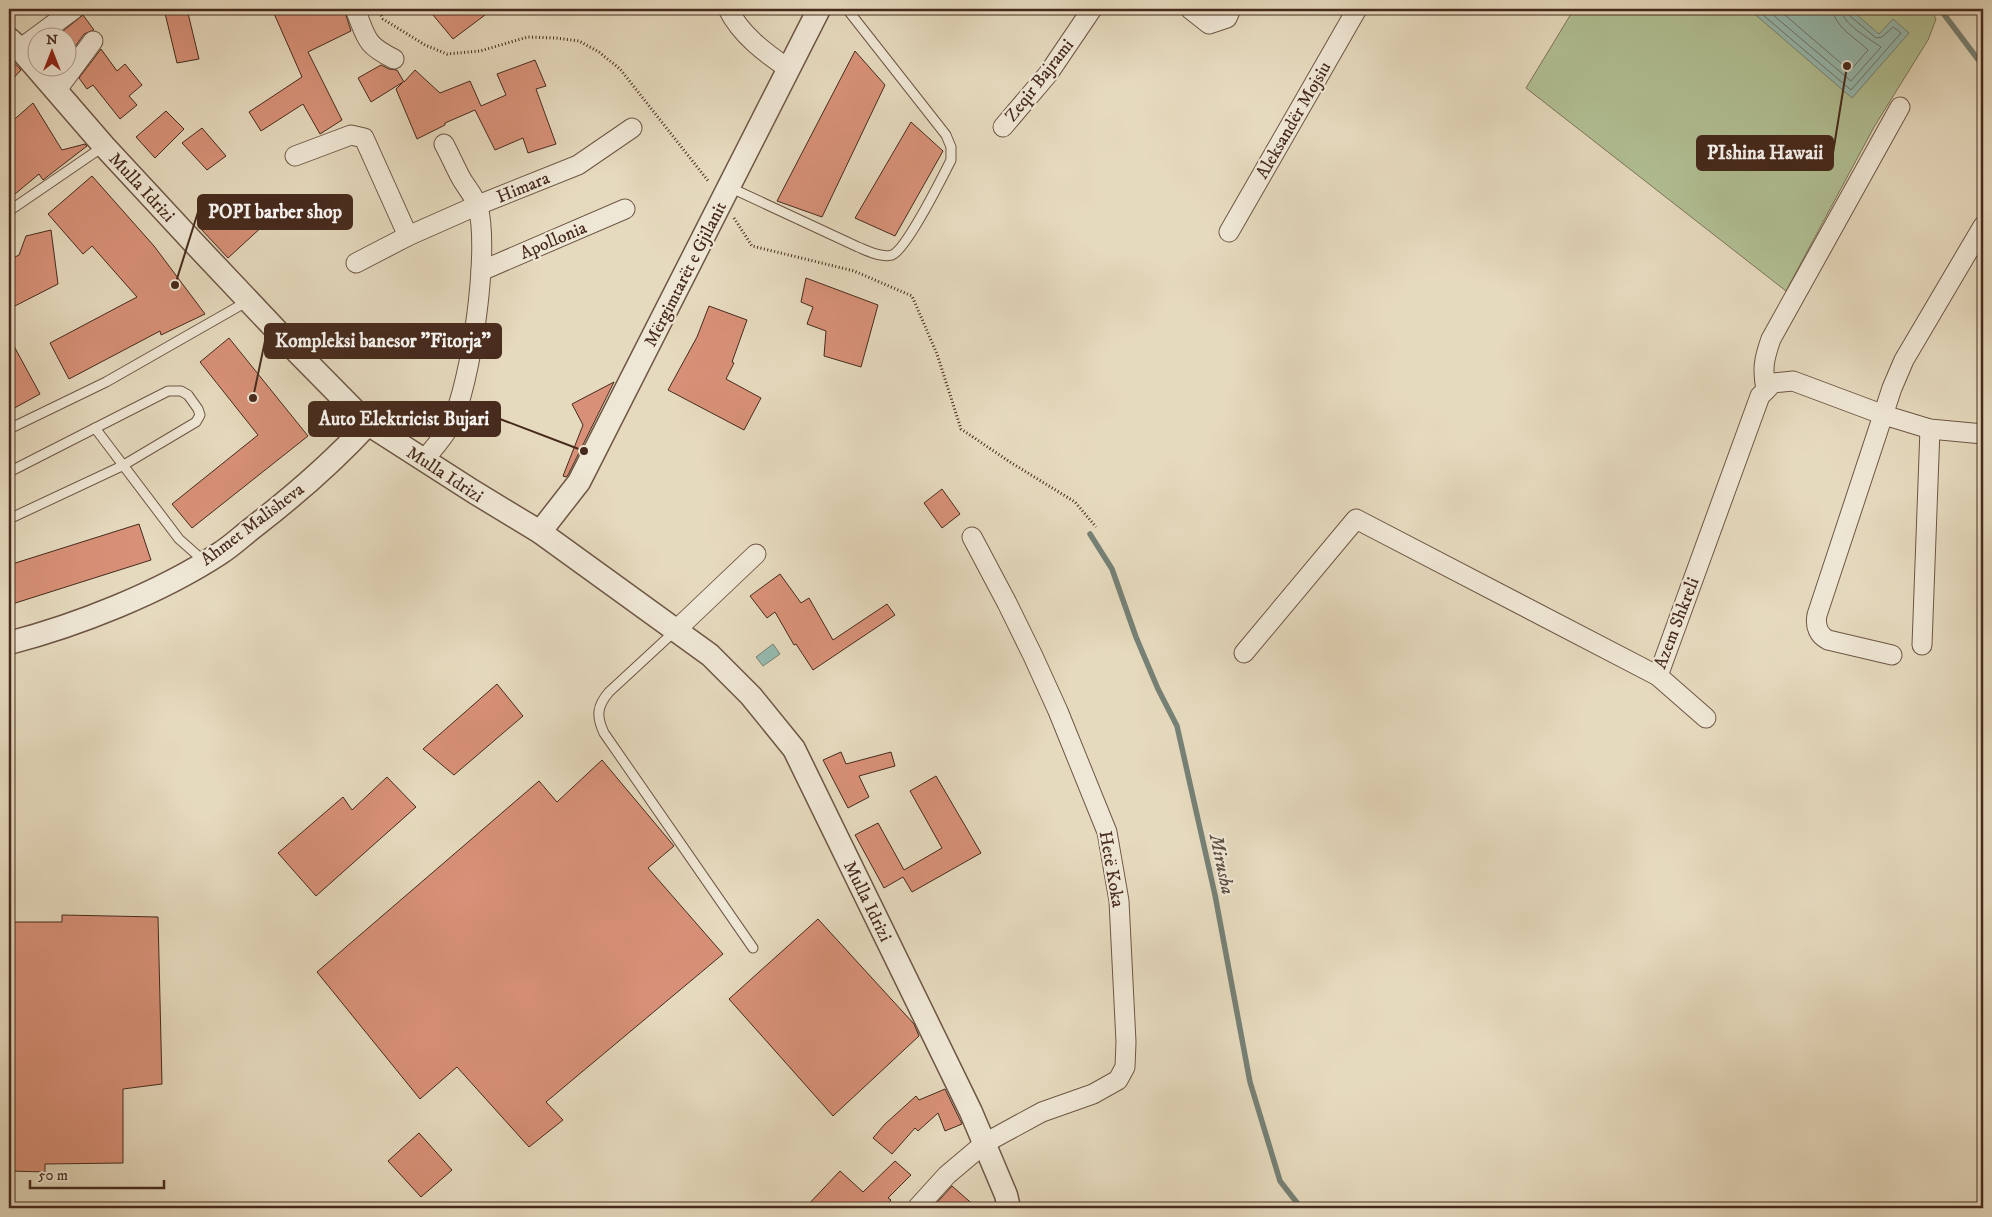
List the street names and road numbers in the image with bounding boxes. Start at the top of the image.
street label: Zeqir Bajrami [1001,35,1079,126]
street label: Aleksandër Mojsiu [1251,58,1336,183]
street label: Mulla Idrizi [103,148,179,227]
street label: Himara [494,167,553,208]
street label: Mërgimtarët e Gjilanit [640,198,732,351]
street label: Apollonia [517,217,590,265]
street label: Mulla Idrizi [402,442,487,508]
street label: Ahmet Malisheva [196,478,309,571]
street label: Azem Shkreli [1649,575,1704,672]
street label: Hetë Koka [1093,829,1129,909]
street label: Mulla Idrizi [838,857,896,945]

